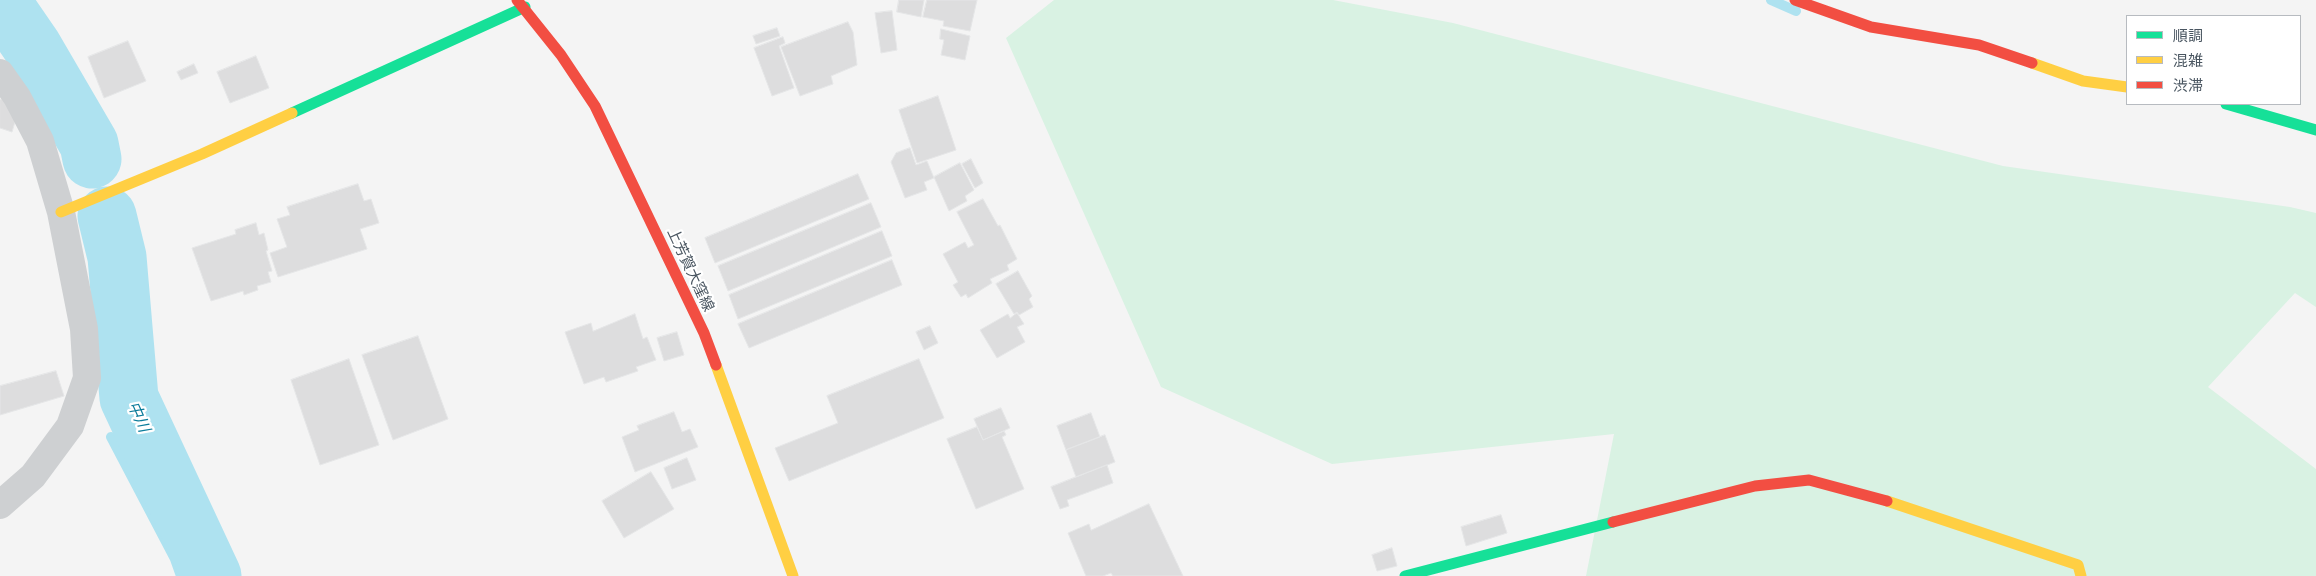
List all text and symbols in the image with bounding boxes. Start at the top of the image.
legend [2126,15,2301,105]
text: 順調 [2173,27,2203,45]
text: 混雑 [2173,52,2203,70]
text: 渋滞 [2173,77,2203,95]
street label: 上芳賀大窪線 [663,225,717,315]
water label: 中川 [123,398,153,436]

